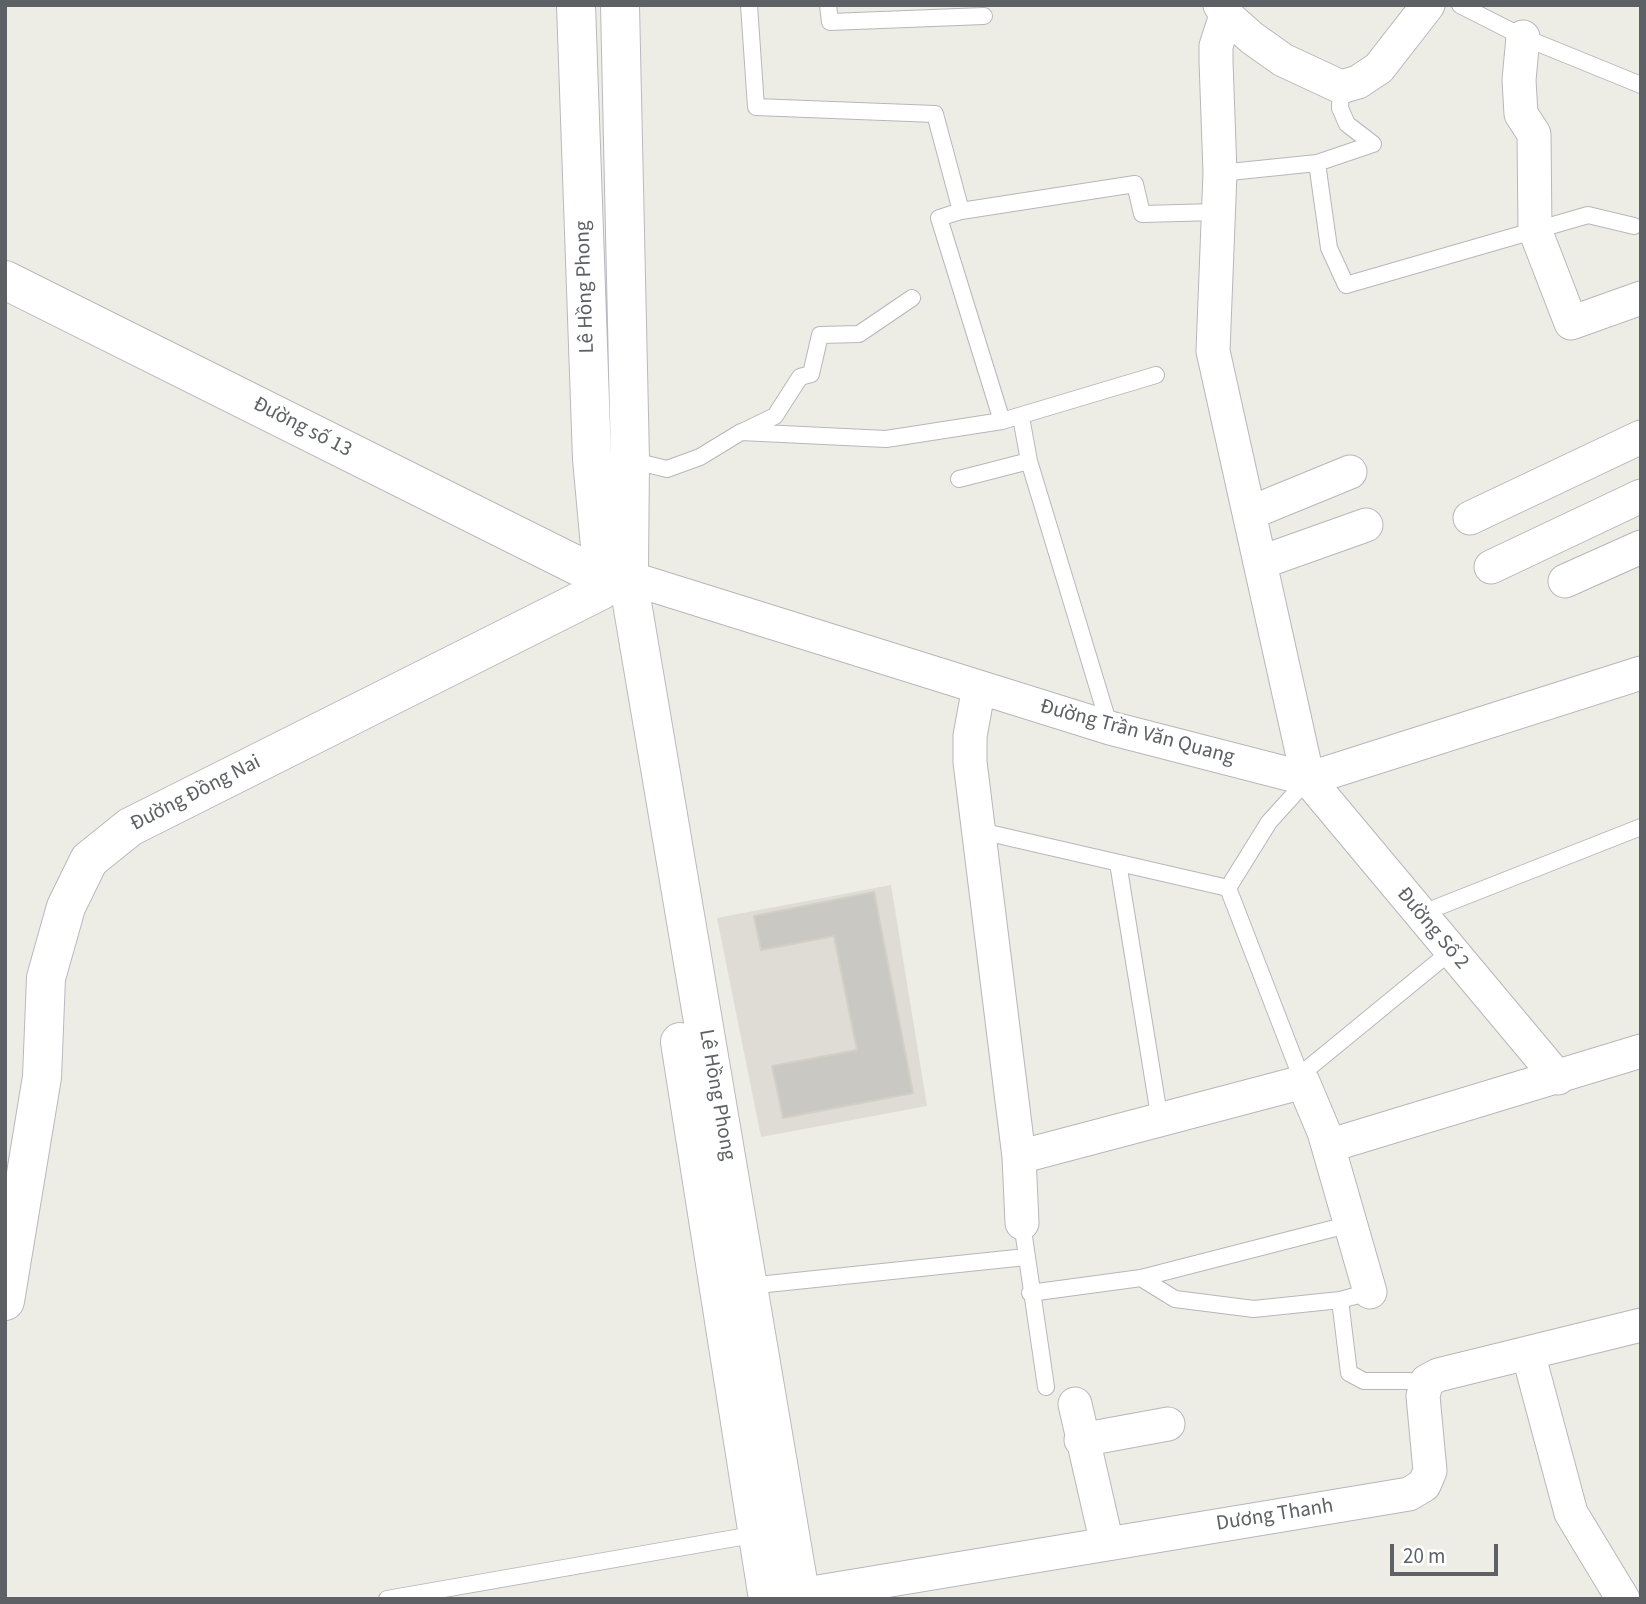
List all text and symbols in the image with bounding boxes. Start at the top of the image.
street label: Lê Hồng Phong [571,220,601,354]
street label: Đường số 13 [248,392,356,464]
street label: Đường Trần Văn Quang [1037,695,1237,771]
street label: Đường Đồng Nai [127,750,265,838]
street label: Đường Số 2 [1390,883,1474,975]
street label: Lê Hồng Phong [692,1027,740,1163]
street label: Dương Thanh [1215,1494,1335,1538]
scale bar [1394,1530,1502,1574]
text: 20 m [1403,1541,1445,1571]

